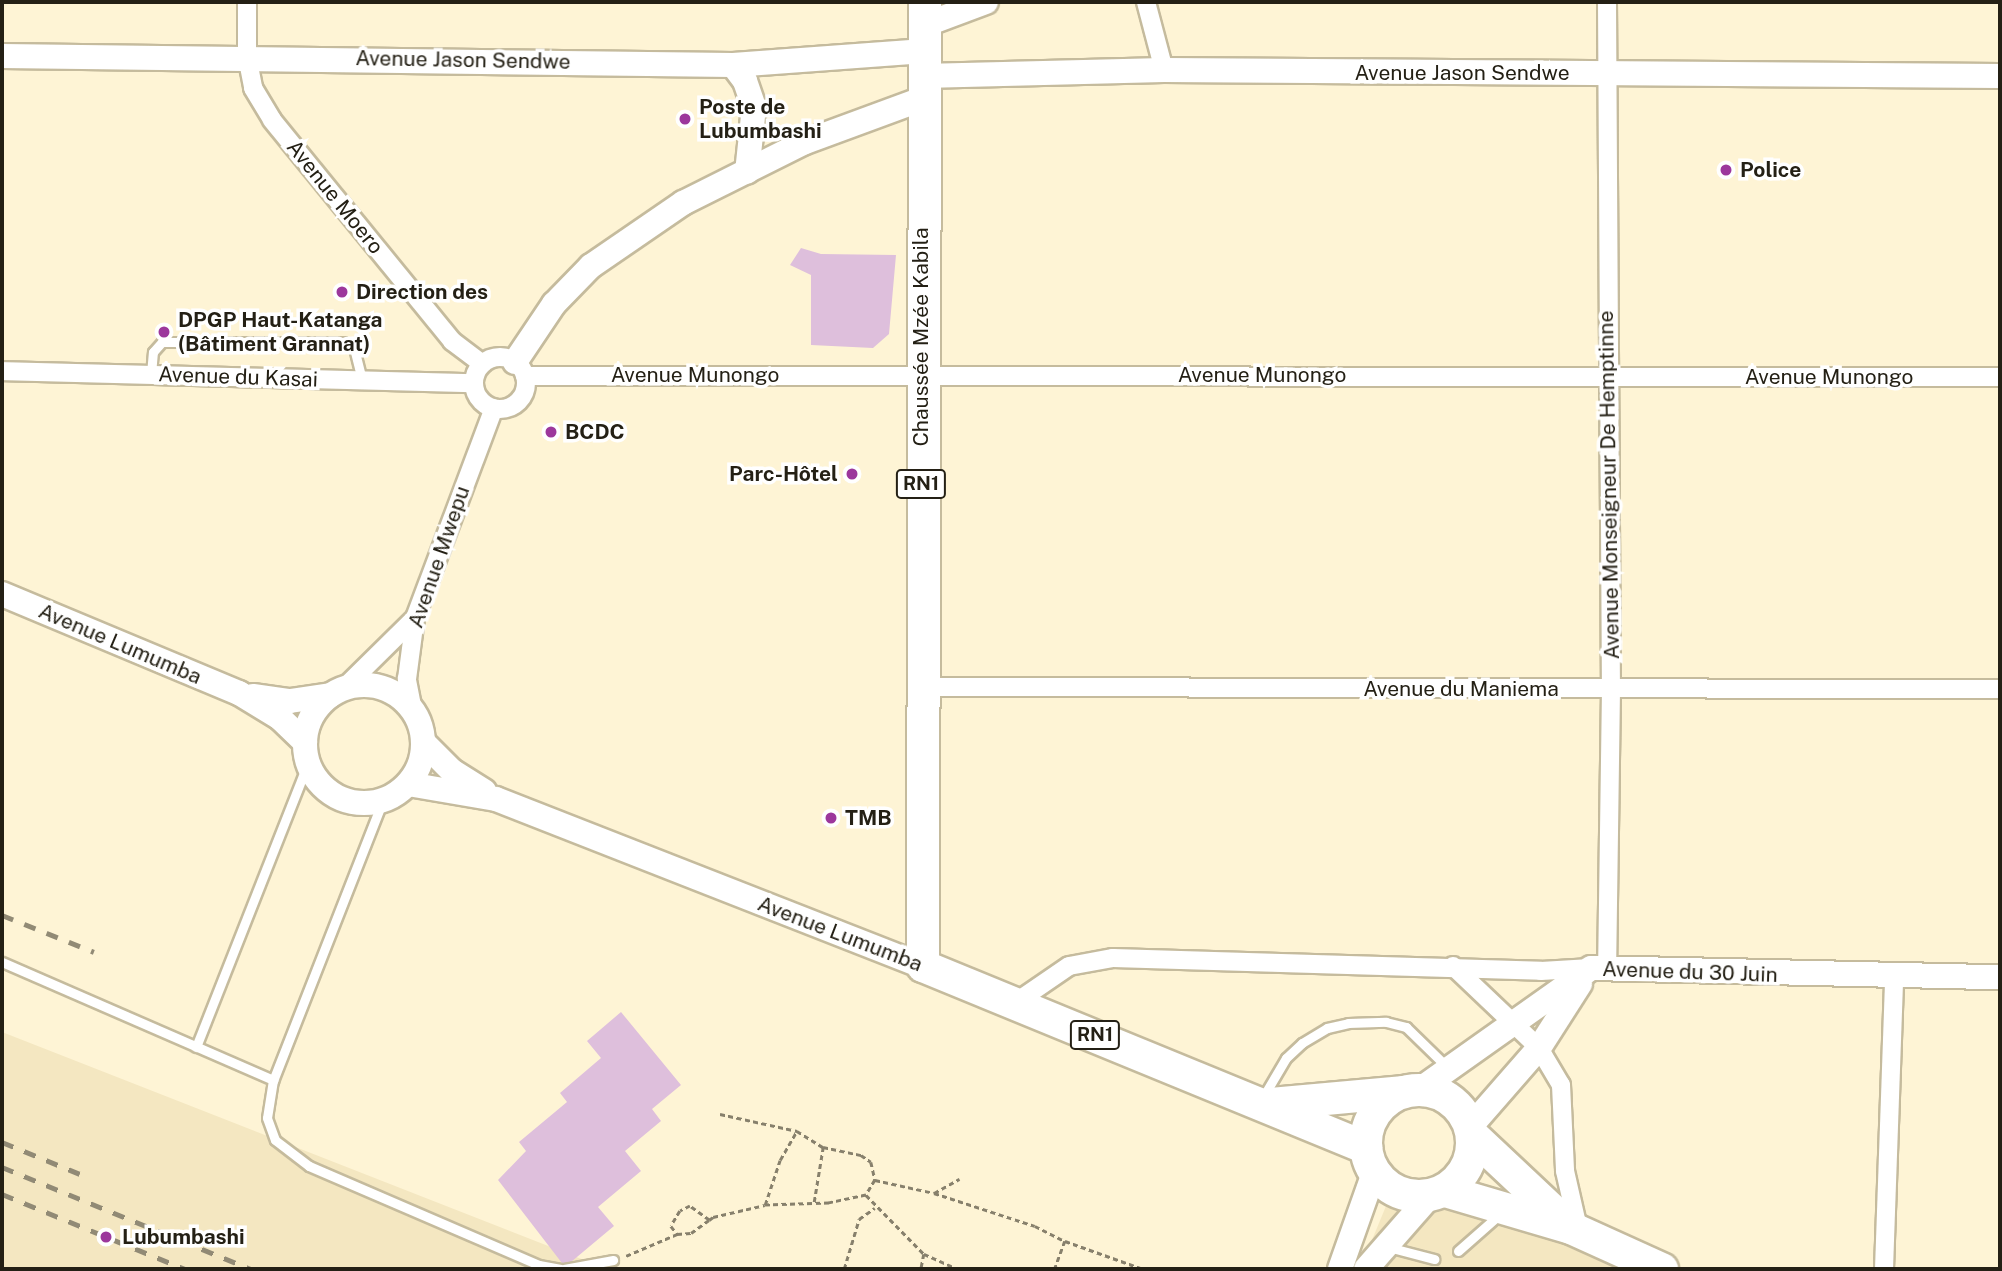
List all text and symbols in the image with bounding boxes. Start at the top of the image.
street label: Avenue Jason Sendwe [355,46,571,74]
street label: Avenue Jason Sendwe [1354,60,1570,86]
place label: Poste de Lubumbashi [699,94,822,144]
marker: Poste de Lubumbashi [677,111,693,127]
street label: Avenue Moero [281,135,389,259]
place label: Police [1740,157,1801,183]
marker: Police [1718,162,1734,178]
street label: Chaussée Mzée Kabila [908,227,934,447]
place label: Direction des [356,279,488,305]
marker: Direction des [334,284,350,300]
place label: DPGP Haut-Katanga (Bâtiment Grannat) [178,307,383,357]
street label: Avenue Monseigneur De Hemptinne [1593,310,1625,660]
marker: DPGP Haut-Katanga (Bâtiment Grannat) [156,324,172,340]
street label: Avenue du Kasai [158,362,318,392]
street label: Avenue Munongo [611,362,779,388]
street label: Avenue Munongo [1178,362,1346,388]
street label: Avenue Munongo [1745,364,1913,390]
place label: BCDC [565,419,625,445]
marker: BCDC [543,424,559,440]
place label: Parc-Hôtel [729,461,838,487]
marker: Parc-Hôtel [844,466,860,482]
road number: RN1 [895,468,947,499]
street label: Avenue Mwepu [403,483,475,631]
street label: Avenue Lumumba [35,598,205,690]
street label: Avenue du Maniema [1363,676,1559,702]
place label: TMB [845,805,892,831]
marker: TMB [823,810,839,826]
street label: Avenue Lumumba [754,891,926,977]
street label: Avenue du 30 Juin [1602,956,1778,988]
road number: RN1 [1069,1020,1121,1050]
place label: Lubumbashi [122,1224,245,1250]
marker: Lubumbashi [96,1227,116,1247]

